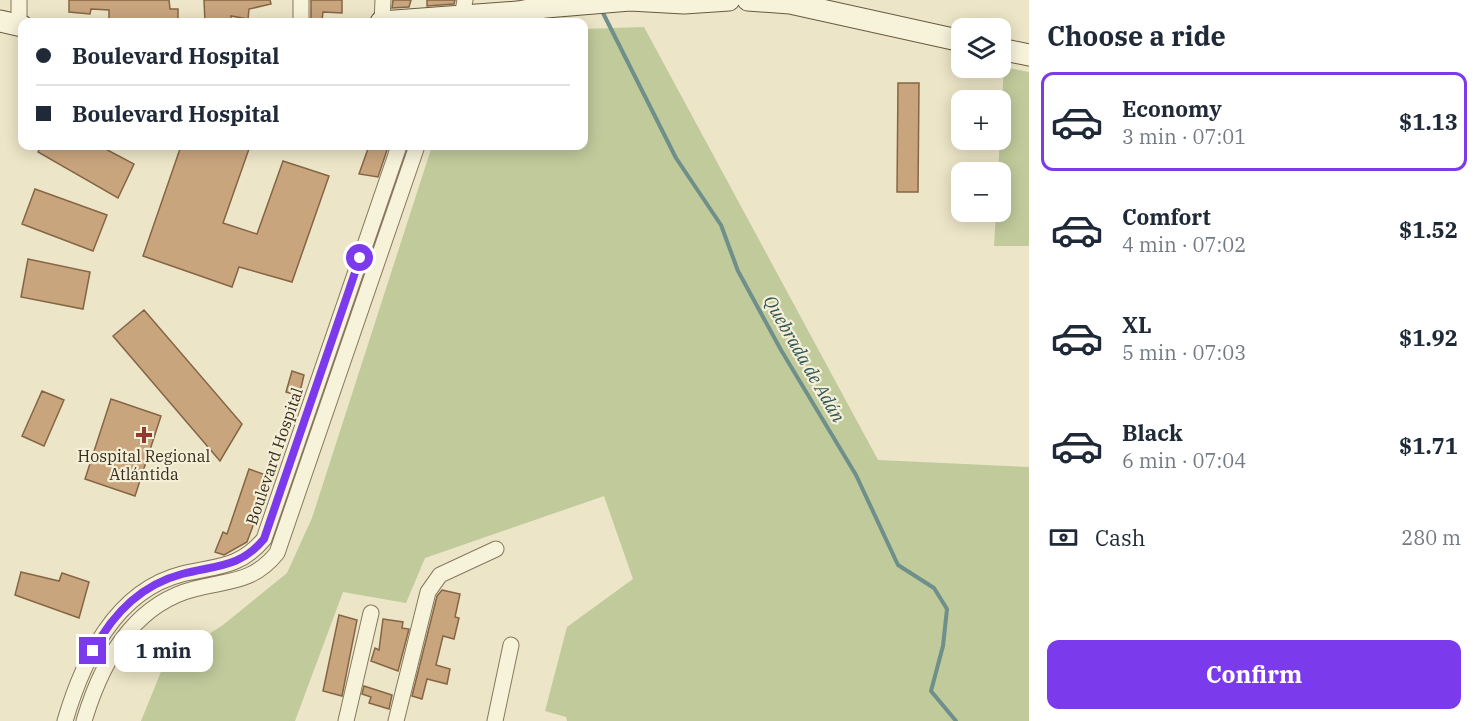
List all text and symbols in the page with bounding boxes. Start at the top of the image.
map controls [951,18,1011,222]
button: layers [951,18,1011,78]
text: Choose a ride [1047,18,1226,53]
text: Boulevard Hospital [72,41,279,70]
button: + [951,90,1011,150]
text: Economy [1122,94,1222,123]
icon: car [1050,95,1104,149]
text: Boulevard Hospital [72,99,279,128]
text: $1.13 [1399,107,1458,136]
text: 3 min · 07:01 [1122,123,1246,150]
button: − [951,162,1011,222]
text: Comfort [1122,202,1211,231]
icon: car [1050,203,1104,257]
text: $1.52 [1399,215,1458,244]
text: 4 min · 07:02 [1122,231,1246,258]
route start [346,244,373,271]
water label: Quebrada de Adán [759,291,851,427]
text: XL [1122,310,1152,339]
icon: car [1050,311,1104,365]
text: $1.92 [1399,323,1458,352]
text: 5 min · 07:03 [1122,339,1246,366]
street label: Boulevard Hospital [241,384,307,527]
text: Black [1122,418,1183,447]
icon: car [1050,419,1104,473]
marker: Hospital Regional Atlántida [135,426,153,444]
text: $1.71 [1399,431,1458,460]
place label: Hospital Regional Atlántida [78,446,211,484]
text: 6 min · 07:04 [1122,447,1246,474]
icon: cash [1047,521,1080,554]
text: Cash [1095,523,1146,552]
text: 280 m [1401,524,1461,551]
callout: 1 min [114,630,213,672]
route end [79,637,106,664]
text: 1 min [136,637,192,664]
button: Confirm [1047,640,1461,709]

